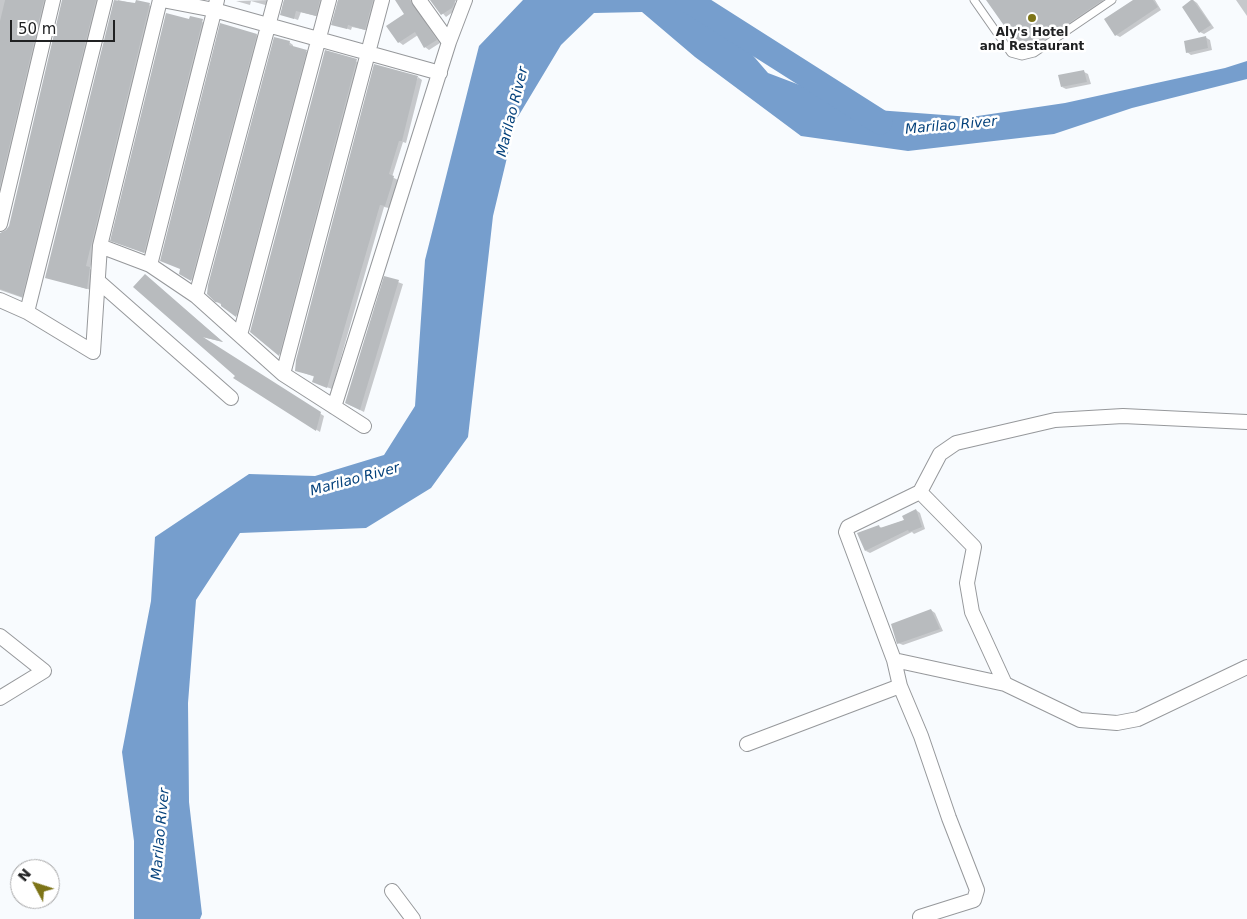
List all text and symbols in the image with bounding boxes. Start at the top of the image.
scale bar [12,10,118,42]
marker: Aly's Hotel and Restaurant [1026,12,1038,24]
text: 50 m [18,20,56,38]
place label: Aly's Hotel and Restaurant [980,26,1084,54]
water label: Marilao River [494,65,532,159]
water label: Marilao River [904,114,998,138]
water label: Marilao River [308,460,402,500]
water label: Marilao River [149,787,173,881]
north arrow [10,859,60,909]
text: N [14,865,34,885]

